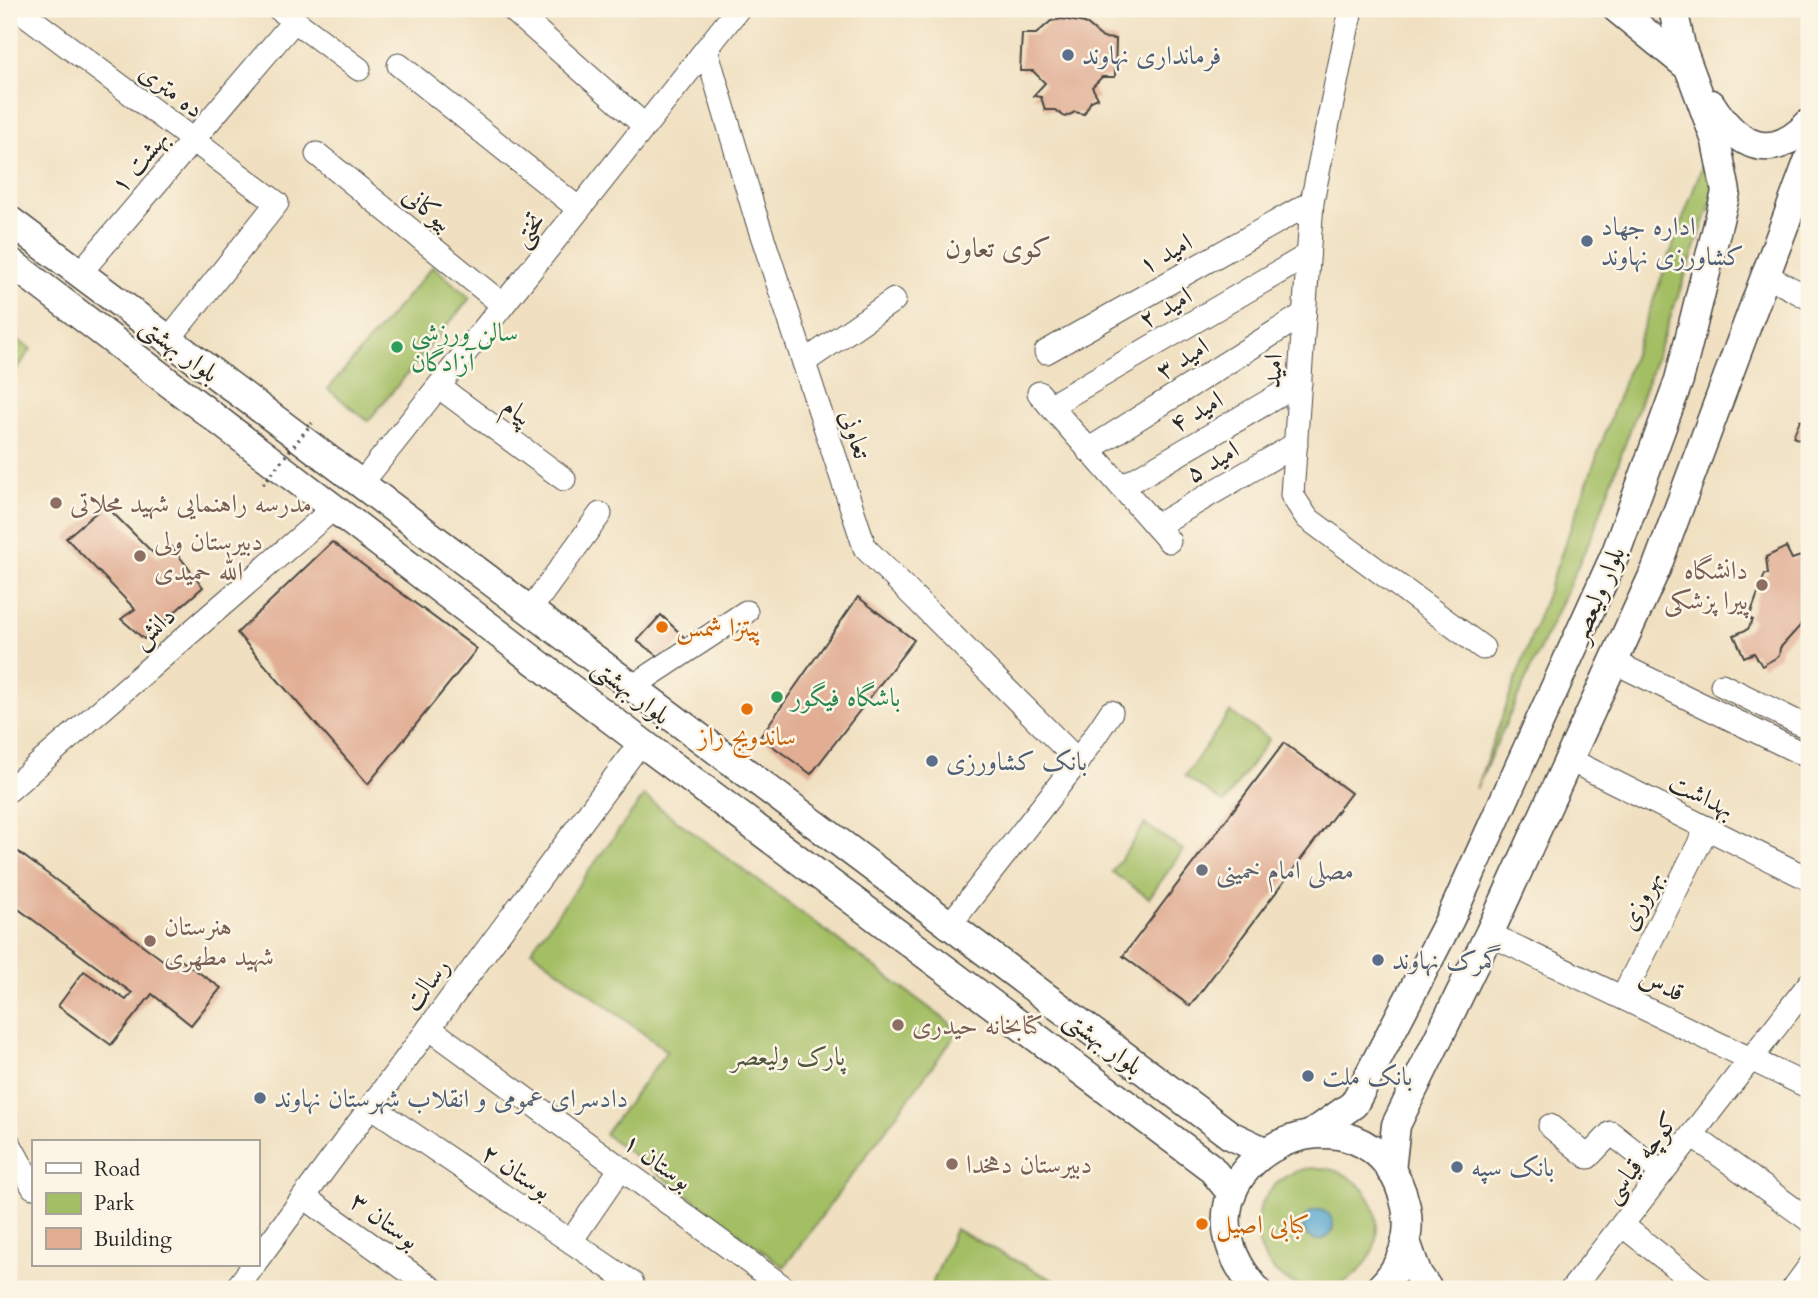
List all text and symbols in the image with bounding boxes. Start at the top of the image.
place label: فرمانداری نهاوند [1082,38,1222,73]
marker: فرمانداری نهاوند [1060,47,1076,63]
street label: ده متری [132,55,211,126]
street label: بهشت ۱ [102,122,176,201]
street label: بیوکانی [395,177,460,239]
street label: تختی [504,204,554,255]
place label: اداره جهاد کشاورزی نهاوند [1601,209,1744,274]
street label: امید ۱ [1132,224,1198,282]
district label: کوی تعاون [945,229,1051,267]
marker: اداره جهاد کشاورزی نهاوند [1579,233,1595,249]
street label: امید ۲ [1132,278,1198,337]
street label: بلوار بهشتی [132,308,226,391]
place label: سالن ورزشی آزادگان [411,315,518,380]
street label: امید ۳ [1149,329,1216,388]
marker: سالن ورزشی آزادگان [389,339,405,355]
street label: امید [1254,353,1291,389]
street label: امید ۴ [1163,382,1229,441]
street label: پیام [492,389,540,438]
street label: تعاونی [831,405,880,464]
street label: امید ۵ [1179,432,1245,491]
place label: مدرسه راهنمایی شهید محلاتی [70,486,312,521]
marker: مدرسه راهنمایی شهید محلاتی [48,495,64,511]
place label: دبیرستان ولی الله حمیدی [154,524,263,589]
street label: بلوار ولیعصر [1560,541,1633,650]
marker: دبیرستان ولی الله حمیدی [132,548,148,564]
place label: دانشگاه پیرا پزشکی [1664,553,1749,619]
marker: دانشگاه پیرا پزشکی [1754,577,1770,593]
street label: دانش [124,598,183,656]
place label: پیتزا شمس [676,610,761,646]
marker: پیتزا شمس [654,619,670,635]
street label: بلوار بهشتی [585,650,678,734]
place label: باشگاه فیگور [788,680,901,715]
marker: باشگاه فیگور [769,689,785,705]
marker: ساندویج راز [739,701,755,717]
place label: ساندویج راز [695,719,796,758]
place label: بانک کشاورزی [946,744,1087,779]
marker: بانک کشاورزی [924,753,940,769]
street label: بهداشت [1663,765,1741,826]
place label: مصلی امام خمینی [1216,853,1354,893]
marker: مصلی امام خمینی [1194,862,1210,878]
street label: بهروزی [1610,864,1670,936]
place label: هنرستان شهید مطهری [164,909,274,974]
marker: هنرستان شهید مطهری [142,933,158,949]
place label: گمرک نهاوند [1392,943,1502,978]
street label: رسالت [395,950,458,1018]
marker: گمرک نهاوند [1370,952,1386,968]
street label: قدس [1634,959,1690,1010]
street label: بلوار بهشتی [1056,1001,1150,1084]
place label: کتابخانه حیدری [912,1008,1043,1043]
marker: کتابخانه حیدری [890,1017,906,1033]
park label: پارک ولیعصر [728,1039,846,1075]
place label: بانک ملت [1322,1059,1412,1094]
marker: بانک ملت [1300,1068,1316,1084]
place label: دادسرای عمومی و انقلاب شهرستان نهاوند [274,1081,628,1116]
marker: دادسرای عمومی و انقلاب شهرستان نهاوند [252,1090,268,1106]
street label: کوچه قیاسی [1594,1105,1688,1211]
street label: بوستان ۱ [616,1124,700,1199]
street label: بوستان ۲ [475,1135,559,1208]
legend [32,1140,259,1266]
place label: دبیرستان دهخدا [966,1147,1092,1182]
place label: بانک سپه [1471,1150,1554,1185]
text: Road [94,1155,140,1184]
marker: دبیرستان دهخدا [944,1156,960,1172]
marker: بانک سپه [1449,1159,1465,1175]
street label: بوستان ۳ [343,1183,427,1258]
text: Park [94,1189,135,1218]
place label: کبابی اصیل [1216,1207,1310,1243]
marker: کبابی اصیل [1194,1216,1210,1232]
text: Building [94,1225,172,1254]

